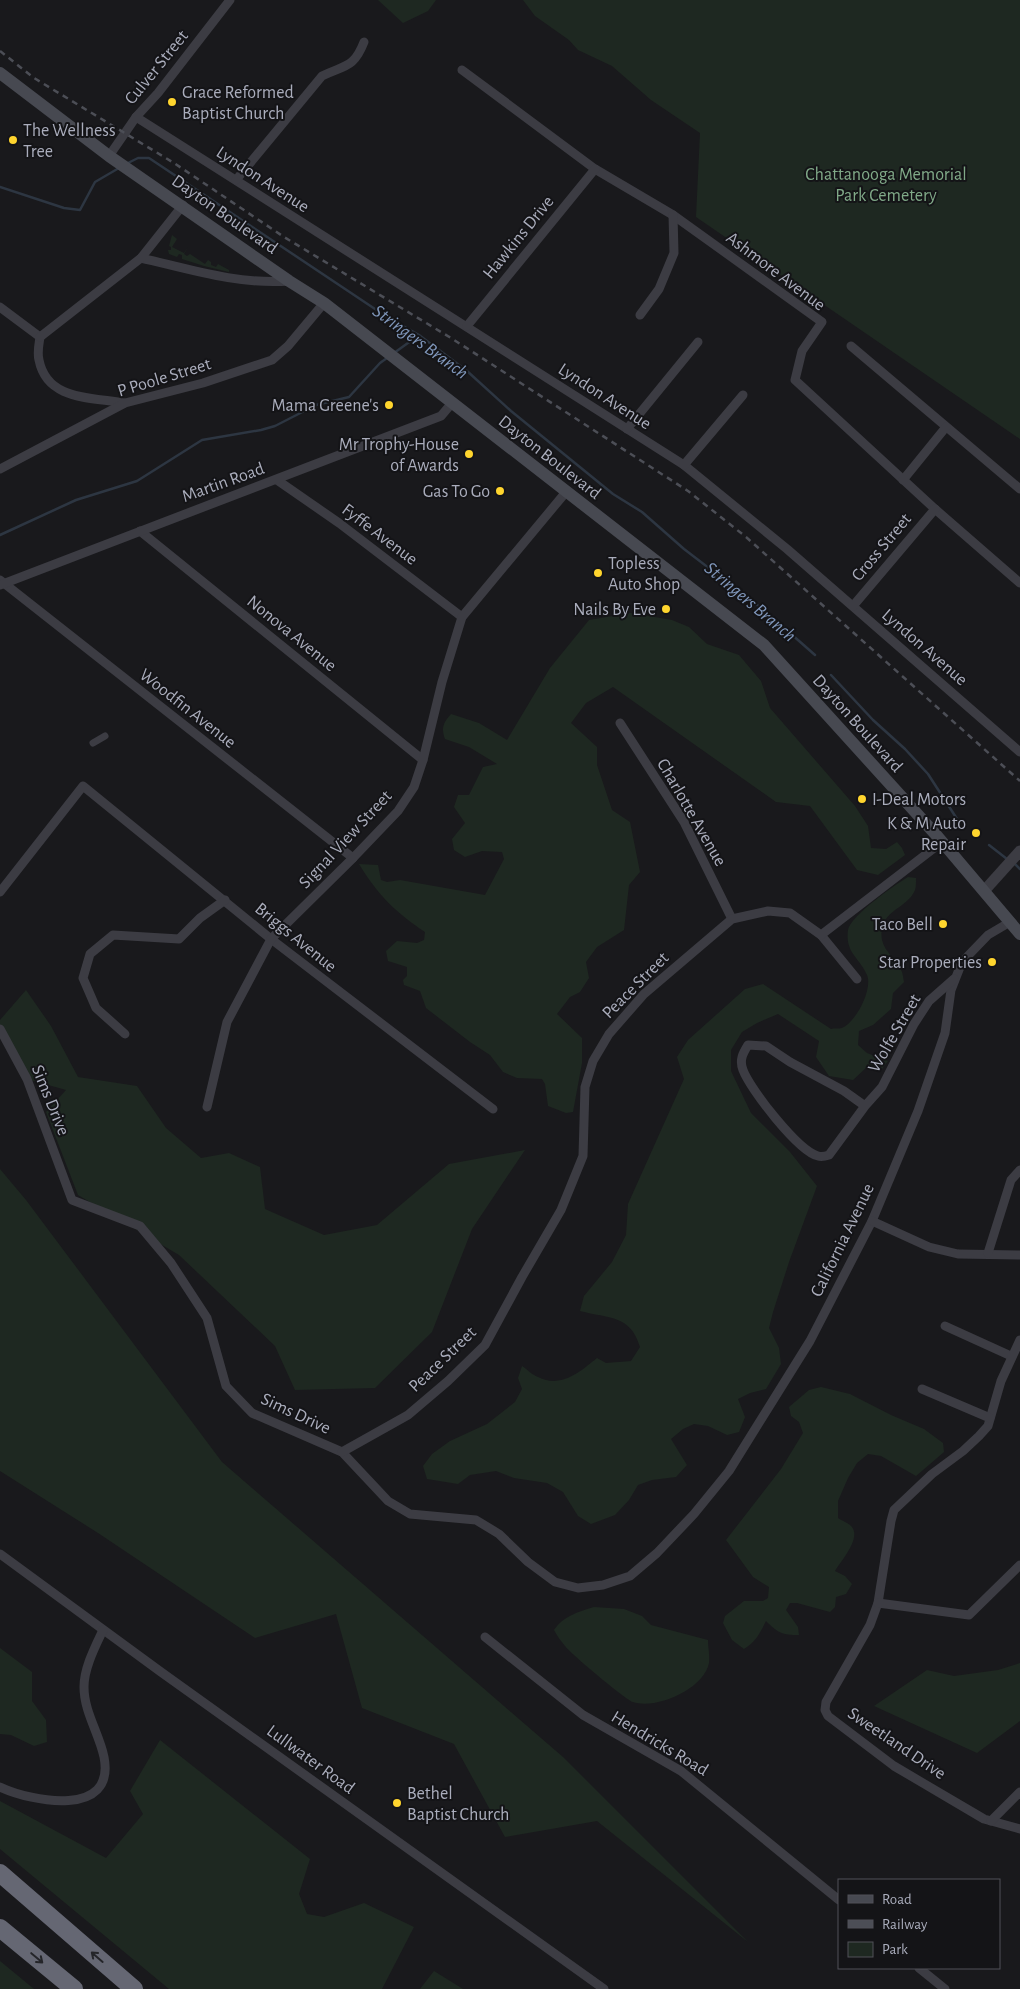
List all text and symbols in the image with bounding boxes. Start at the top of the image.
street label: Culver Street [122,27,192,108]
place label: Grace Reformed Baptist Church [182,84,294,123]
marker: Grace Reformed Baptist Church [166,96,178,108]
place label: The Wellness Tree [23,122,116,161]
marker: The Wellness Tree [7,134,19,146]
street label: Lyndon Avenue [213,143,312,216]
park label: Chattanooga Memorial Park Cemetery [805,166,967,205]
street label: Dayton Boulevard [168,172,281,258]
street label: Hawkins Drive [480,193,558,283]
street label: Ashmore Avenue [723,229,828,315]
water label: Stringers Branch [369,301,471,383]
street label: P Poole Street [115,355,213,401]
street label: Lyndon Avenue [555,360,654,433]
place label: Mama Greene's [272,397,379,415]
marker: Mama Greene's [383,399,395,411]
street label: Dayton Boulevard [495,412,604,503]
place label: Mr Trophy-House of Awards [339,436,459,475]
marker: Mr Trophy-House of Awards [463,448,475,460]
street label: Martin Road [180,460,267,506]
place label: Gas To Go [423,483,490,501]
marker: Gas To Go [494,485,506,497]
street label: Fyffe Avenue [338,501,421,569]
street label: Cross Street [848,510,915,585]
place label: Topless Auto Shop [608,555,680,594]
water label: Stringers Branch [701,559,799,646]
marker: Topless Auto Shop [592,567,604,579]
street label: Nonova Avenue [243,592,340,675]
place label: Nails By Eve [573,601,656,619]
marker: Nails By Eve [660,603,672,615]
street label: Lyndon Avenue [878,606,971,690]
street label: Woodfin Avenue [136,666,239,752]
street label: Dayton Boulevard [809,671,906,776]
street label: Charlotte Avenue [653,756,729,869]
street label: Signal View Street [296,787,396,892]
place label: I-Deal Motors [872,791,966,809]
marker: I-Deal Motors [856,793,868,805]
place label: K & M Auto Repair [887,815,966,854]
marker: K & M Auto Repair [970,827,982,839]
street label: Briggs Avenue [251,900,340,976]
place label: Taco Bell [872,916,933,934]
marker: Taco Bell [937,918,949,930]
street label: Peace Street [599,949,673,1022]
place label: Star Properties [879,954,982,972]
marker: Star Properties [986,956,998,968]
street label: Wolfe Street [865,991,925,1076]
street label: Sims Drive [28,1063,72,1138]
street label: California Avenue [808,1181,878,1300]
street label: Peace Street [406,1323,480,1396]
street label: Sims Drive [258,1390,333,1438]
street label: Sweetland Drive [844,1705,949,1783]
street label: Hendricks Road [608,1708,711,1780]
street label: Lullwater Road [263,1722,358,1798]
place label: Bethel Baptist Church [407,1785,509,1824]
marker: Bethel Baptist Church [391,1797,403,1809]
legend [838,1879,1000,1969]
text: Road [882,1892,912,1907]
text: Railway [882,1917,928,1932]
text: Park [882,1942,908,1957]
one-way arrow [91,1952,104,1963]
one-way arrow [30,1953,43,1964]

